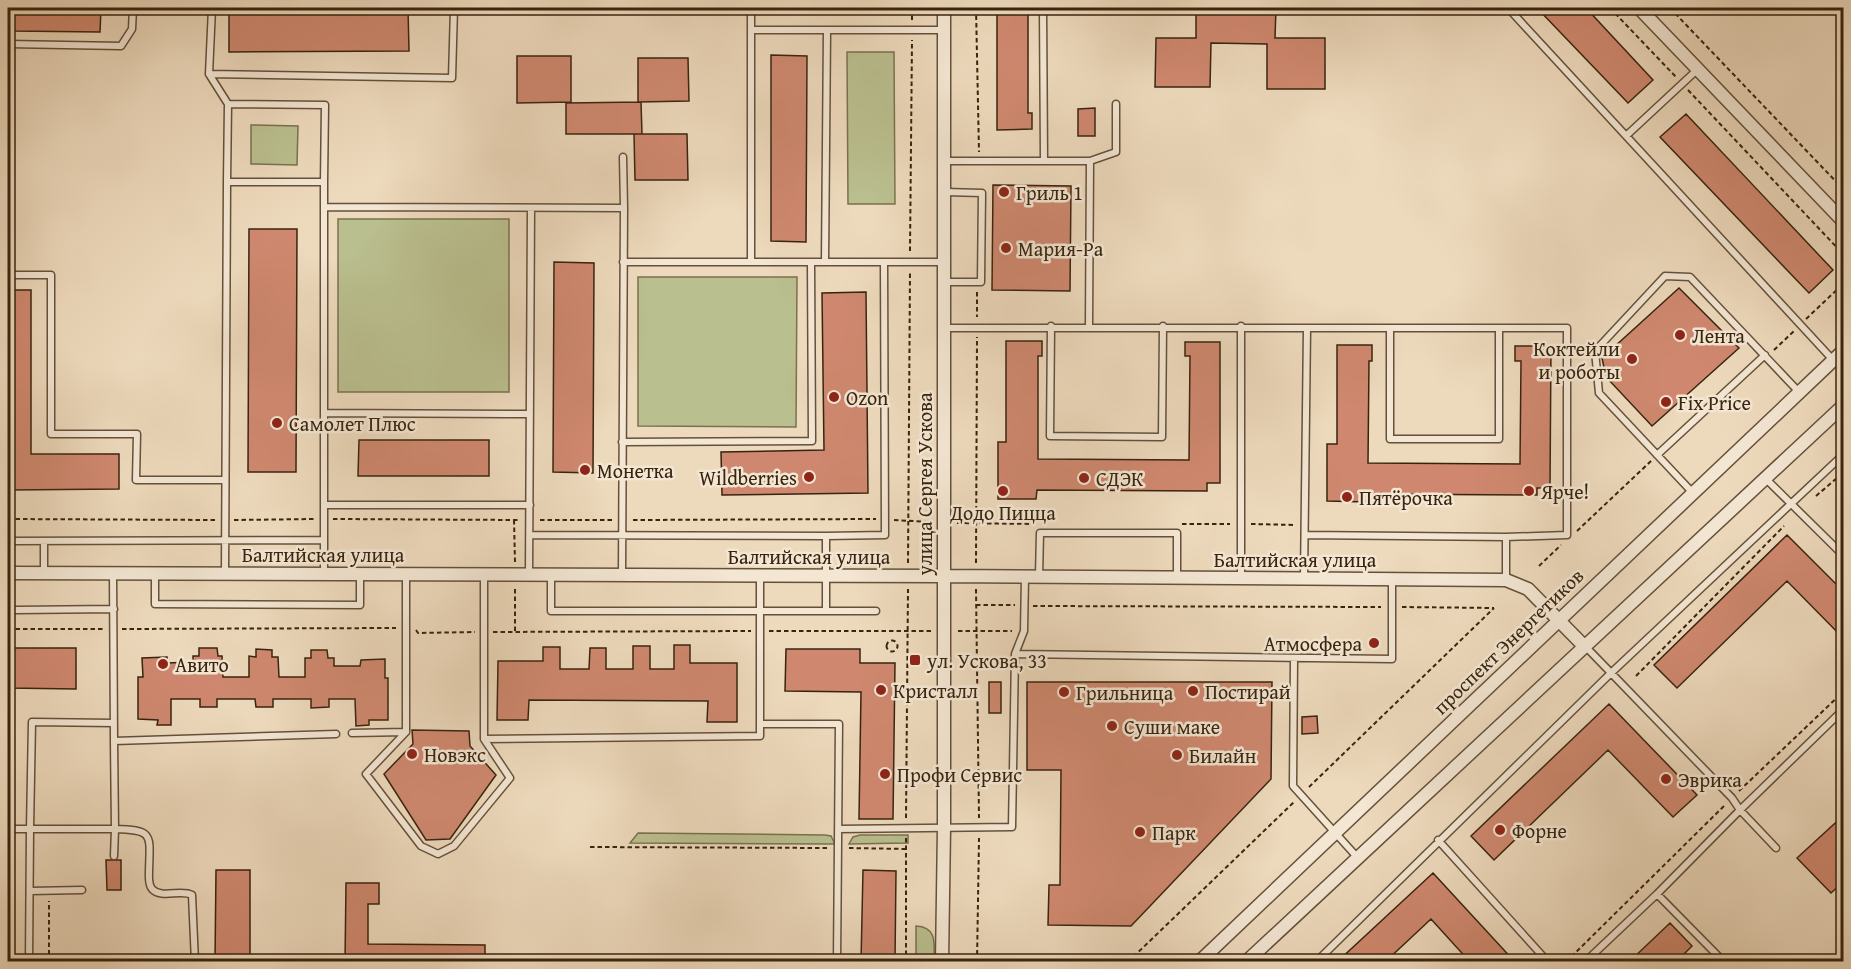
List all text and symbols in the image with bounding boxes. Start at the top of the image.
place label: Гриль 1 [1016,178,1083,207]
marker: Гриль 1 [997,185,1011,199]
place label: Мария-Ра [1018,234,1104,263]
marker: Мария-Ра [999,241,1013,255]
place label: Лента [1692,321,1745,350]
marker: Лента [1673,328,1687,342]
place label: Коктейли и роботы [1533,334,1620,386]
marker: Коктейли и роботы [1625,352,1639,366]
place label: Ozon [846,383,888,412]
place label: Fix Price [1678,388,1751,417]
marker: Ozon [827,390,841,404]
street label: улица Сергея Ускова [910,392,939,576]
marker: Fix Price [1659,395,1673,409]
place label: Самолет Плюс [289,409,416,438]
marker: Самолет Плюс [270,416,284,430]
place label: Монетка [597,456,674,485]
marker: Монетка [578,463,592,477]
place label: Wildberries [699,463,797,492]
place label: СДЭК [1096,464,1144,493]
marker: Wildberries [802,470,816,484]
marker: СДЭК [1077,471,1091,485]
place label: Ярче! [1540,477,1589,506]
place label: Пятёрочка [1359,483,1453,512]
marker: Додо Пицца [996,484,1010,498]
marker: Ярче! [1522,484,1536,498]
marker: Пятёрочка [1340,490,1354,504]
place label: Додо Пицца [949,498,1056,527]
street label: Балтийская улица [242,540,405,569]
street label: Балтийская улица [728,542,891,571]
street label: Балтийская улица [1214,545,1377,574]
street label: проспект Энергетиков [1426,561,1590,721]
place label: Атмосфера [1264,629,1362,658]
marker: Атмосфера [1367,636,1381,650]
place label: ул. Ускова, 33 [926,646,1047,675]
place label: Авито [175,650,229,679]
marker: ул. Ускова, 33 [908,653,922,667]
marker: Авито [156,657,170,671]
place label: Кристалл [893,676,978,705]
place label: Постирай [1205,677,1291,706]
place label: Грильница [1076,678,1174,707]
marker: Кристалл [874,683,888,697]
marker: Постирай [1186,684,1200,698]
marker: Грильница [1057,685,1071,699]
place label: Суши маке [1124,712,1220,741]
marker: Суши маке [1105,719,1119,733]
place label: Новэкс [424,740,486,769]
place label: Билайн [1189,741,1257,770]
marker: Новэкс [405,747,419,761]
marker: Билайн [1170,748,1184,762]
place label: Профи Сервис [897,760,1022,789]
place label: Эврика [1678,765,1742,794]
marker: Профи Сервис [878,767,892,781]
marker: Эврика [1659,772,1673,786]
place label: Форне [1512,816,1567,845]
place label: Парк [1152,818,1196,847]
marker: Форне [1493,823,1507,837]
marker: Парк [1133,825,1147,839]

